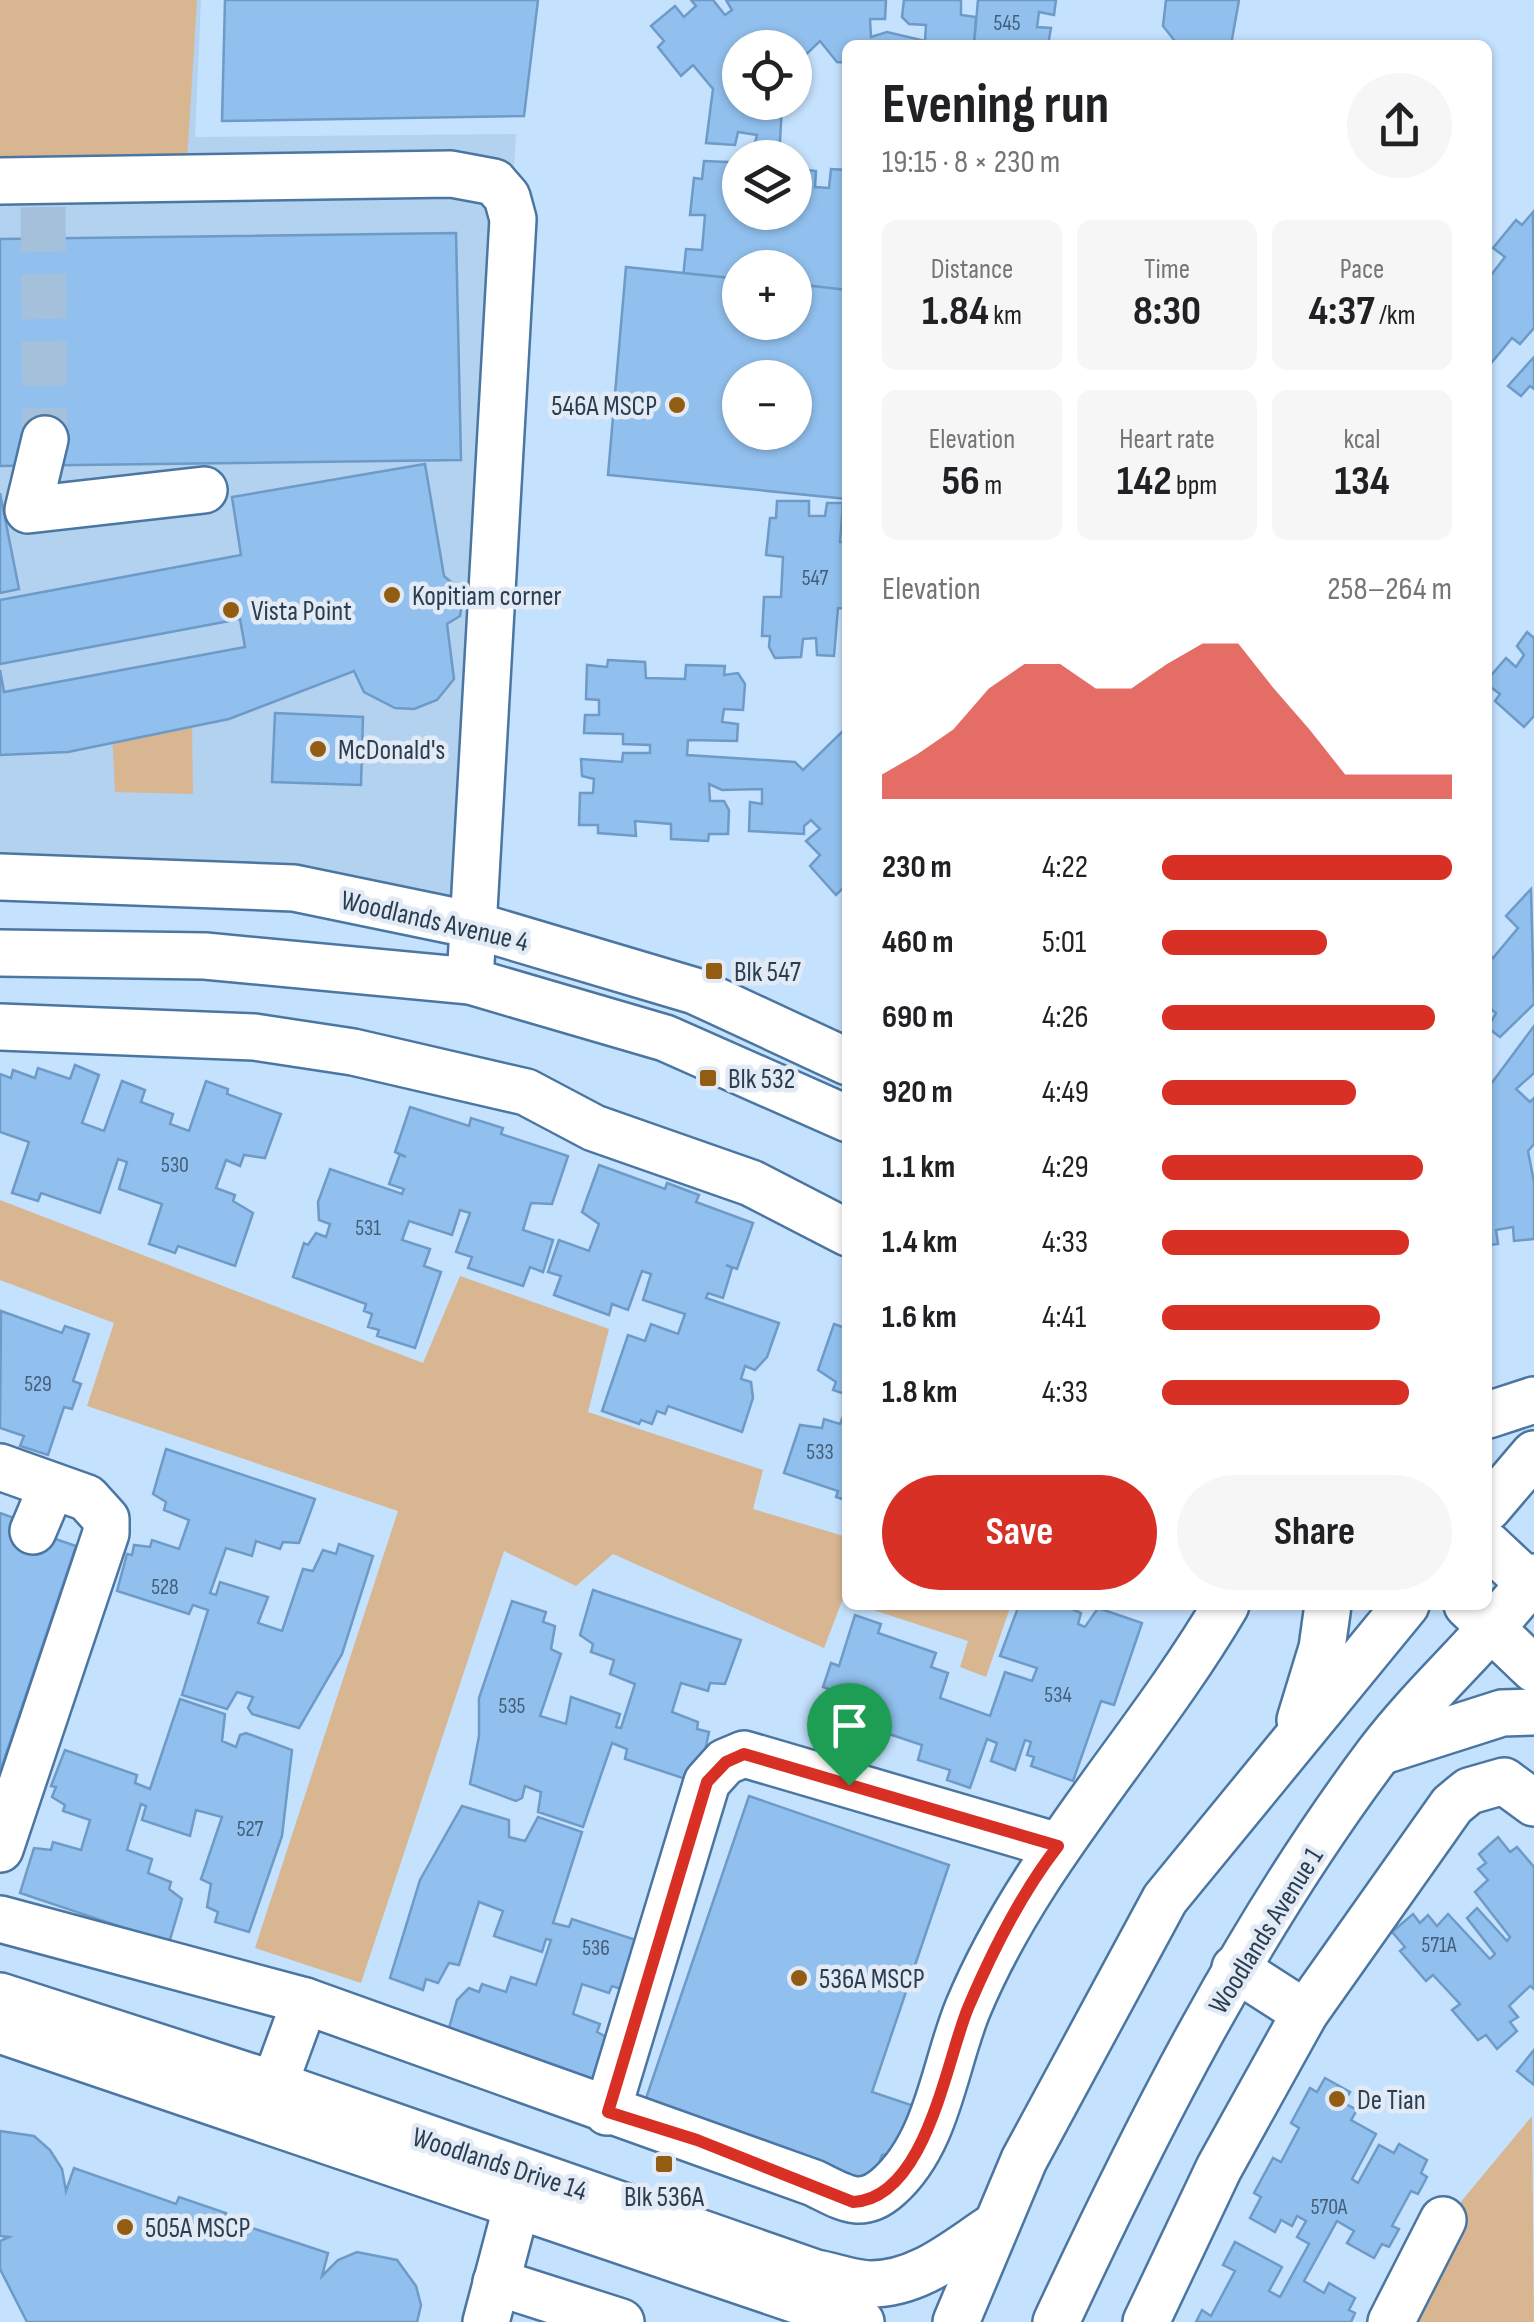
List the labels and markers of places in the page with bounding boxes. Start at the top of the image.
place label: 546A MSCP [551,390,657,423]
marker: 546A MSCP [666,394,688,416]
place label: Kopitiam corner [412,580,562,613]
marker: Kopitiam corner [381,584,403,606]
place label: Vista Point [251,595,352,628]
marker: Vista Point [220,599,242,621]
place label: McDonald's [338,734,445,767]
marker: McDonald's [307,738,329,760]
place label: Blk 547 [734,956,801,989]
marker: Blk 547 [703,960,725,982]
place label: Blk 532 [728,1063,795,1096]
marker: Blk 532 [697,1067,719,1089]
pin [807,1683,892,1786]
place label: 536A MSCP [819,1963,925,1996]
marker: 536A MSCP [788,1967,810,1989]
place label: De Tian [1357,2084,1426,2117]
marker: De Tian [1326,2088,1348,2110]
marker: Blk 536A [653,2153,675,2175]
place label: Blk 536A [624,2181,705,2214]
place label: 505A MSCP [145,2212,250,2245]
marker: 505A MSCP [114,2216,136,2238]

